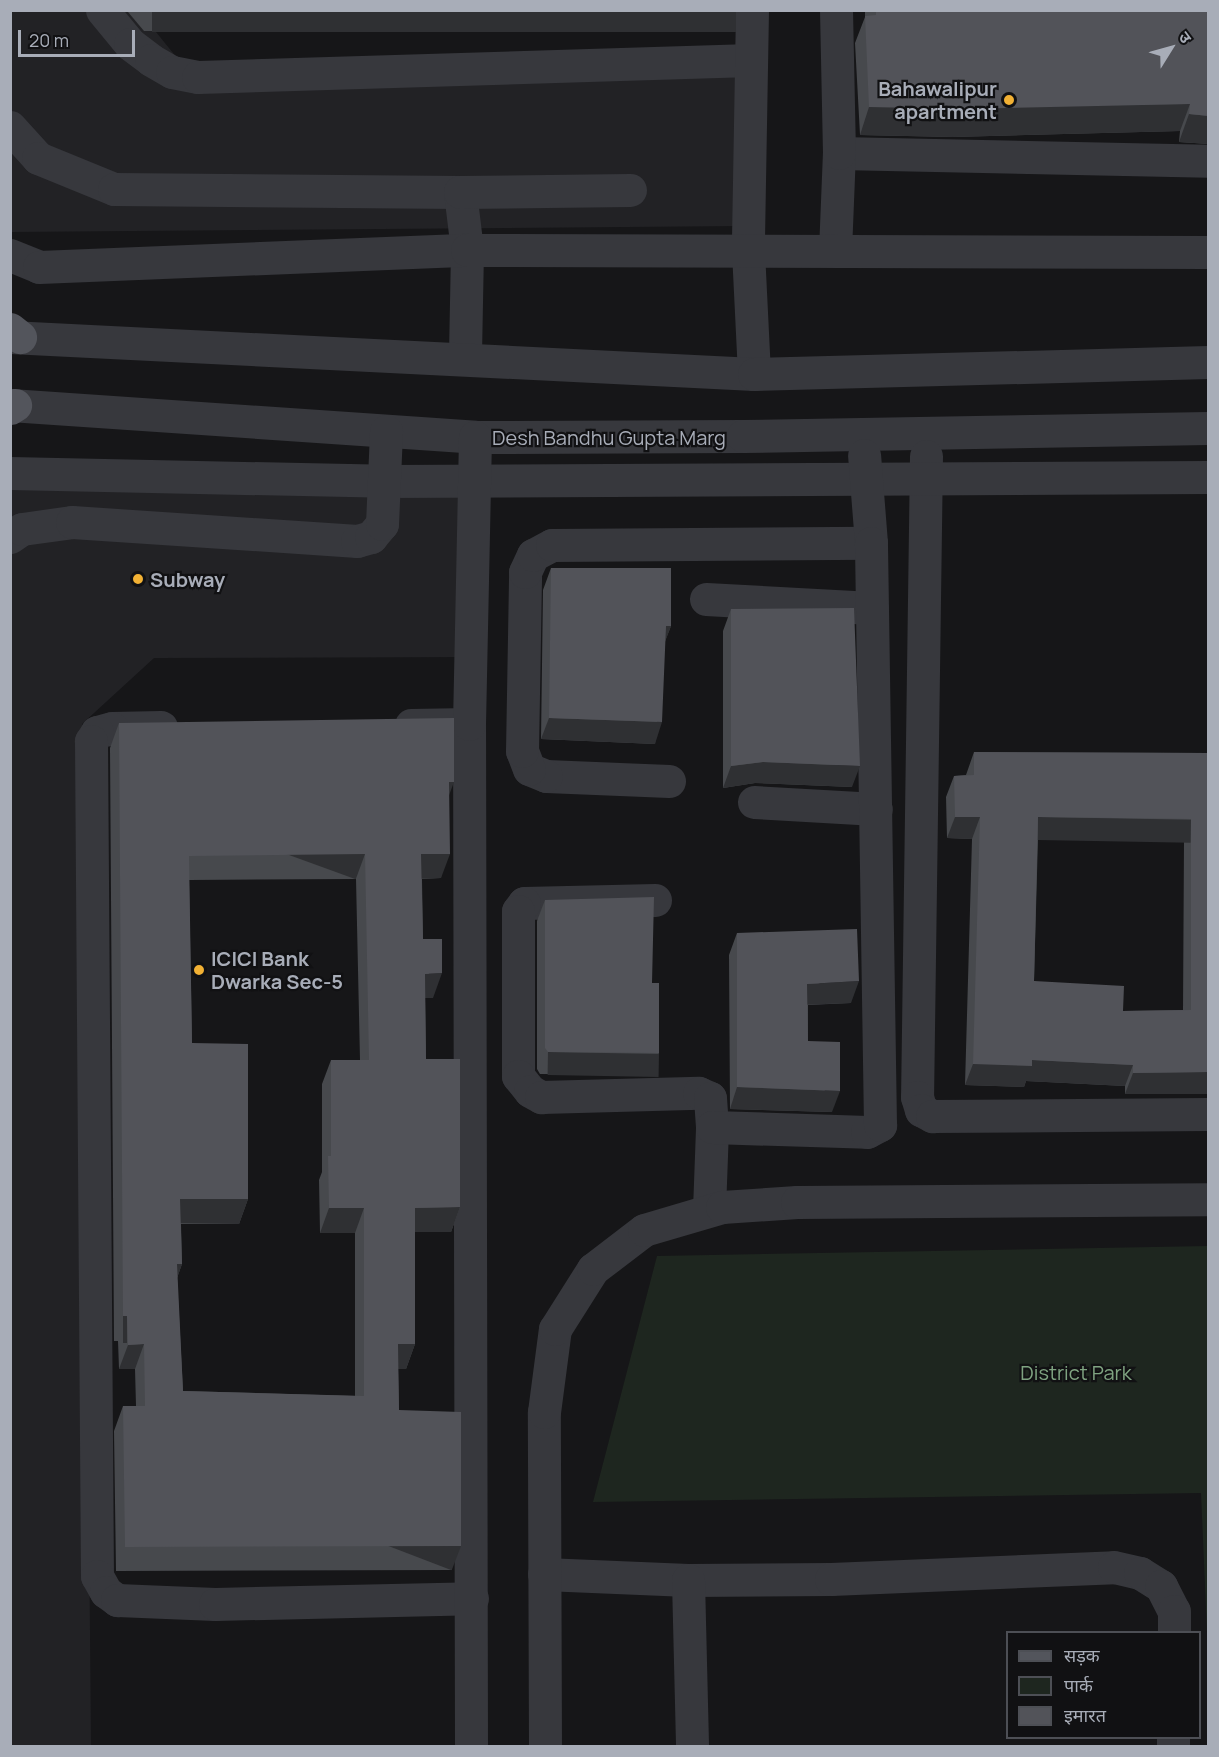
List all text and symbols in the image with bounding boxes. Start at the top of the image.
scale bar [21,18,138,56]
north arrow [1141,18,1201,78]
text: उ [1174,27,1197,48]
text: 20 m [29,28,69,52]
place label: Bahawalipur apartment [878,77,997,124]
marker: Bahawalipur apartment [1002,93,1016,107]
street label: Desh Bandhu Gupta Marg [492,425,726,449]
place label: Subway [150,567,225,591]
marker: Subway [131,572,145,586]
place label: ICICI Bank Dwarka Sec-5 [211,946,343,993]
marker: ICICI Bank Dwarka Sec-5 [192,963,206,977]
park label: District Park [1020,1360,1132,1384]
legend [1006,1631,1201,1739]
text: सड़क [1064,1643,1100,1667]
text: पार्क [1064,1673,1093,1697]
text: इमारत [1064,1703,1106,1727]

